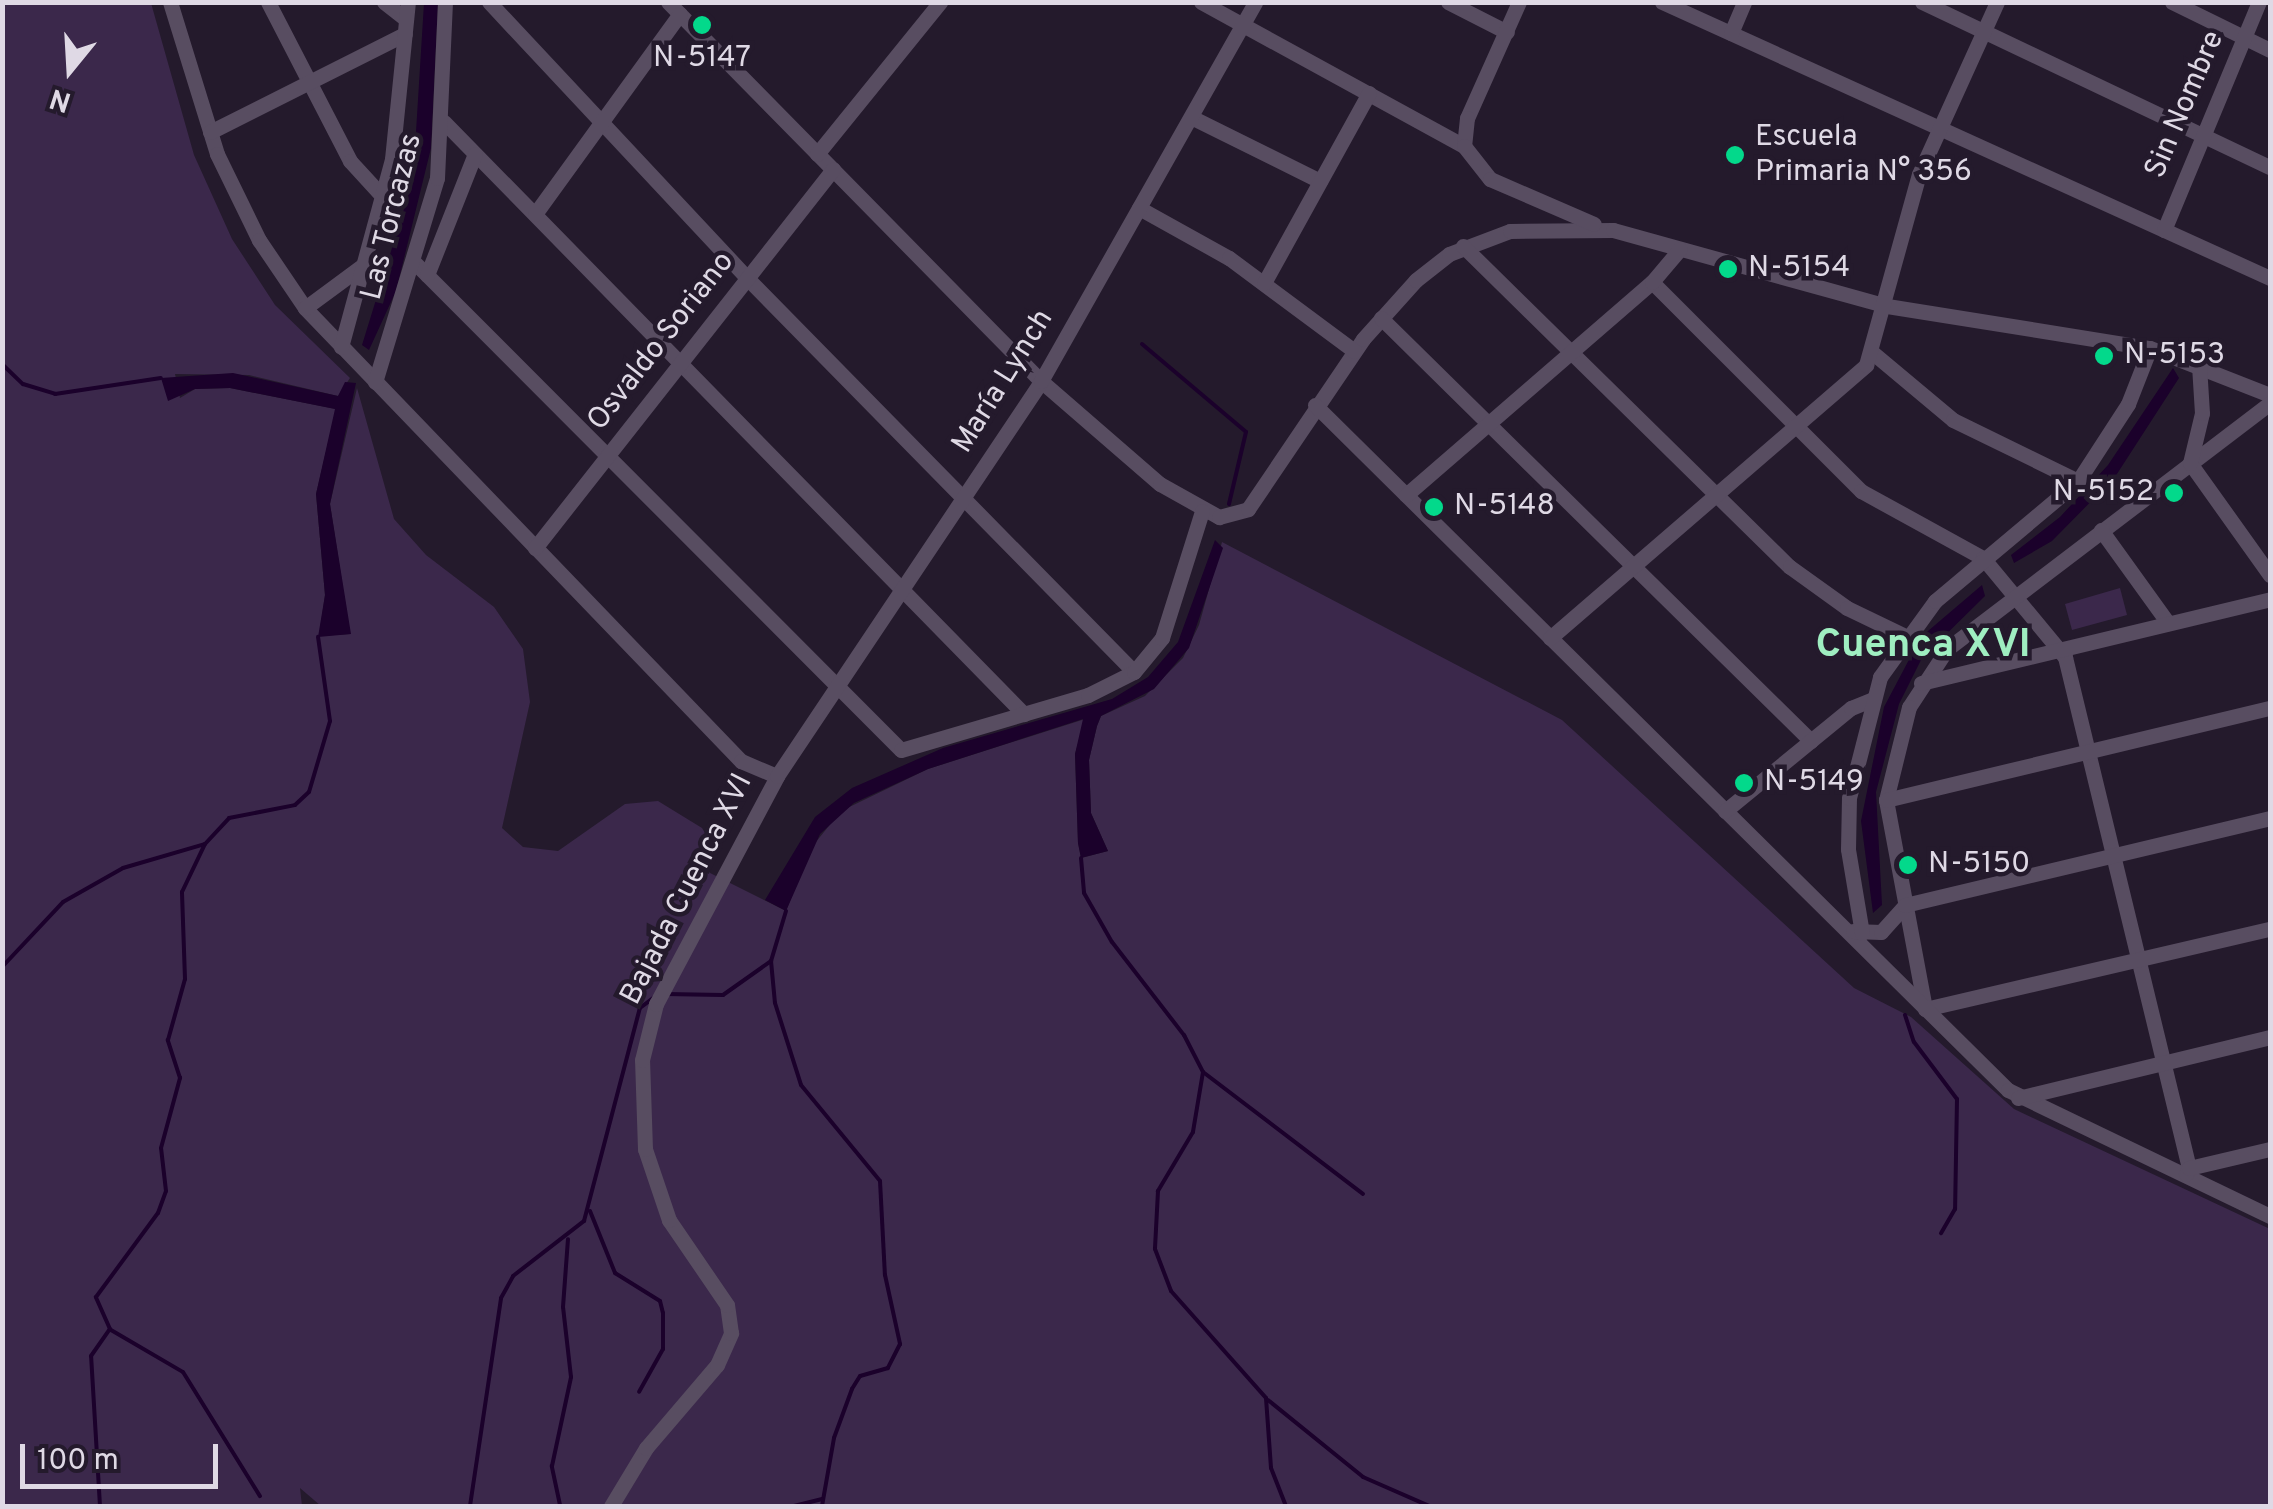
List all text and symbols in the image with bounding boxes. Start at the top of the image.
marker: N-5147 [691,14,713,36]
north arrow [20,20,120,120]
street label: Sin Nombre [2139,26,2233,184]
place label: N-5147 [653,41,751,77]
text: N [46,78,76,119]
place label: Escuela Primaria N° 356 [1755,120,1972,190]
street label: Las Torcazas [355,129,431,305]
marker: Escuela Primaria N° 356 [1724,144,1746,166]
street label: Osvaldo Soriano [581,245,743,439]
place label: N-5154 [1748,251,1850,287]
marker: N-5154 [1717,258,1739,280]
street label: María Lynch [946,304,1062,460]
place label: N-5153 [2124,338,2225,374]
marker: N-5153 [2093,345,2115,367]
place label: N-5152 [2053,475,2154,511]
marker: N-5152 [2163,482,2185,504]
place label: N-5148 [1454,489,1555,525]
marker: N-5148 [1423,496,1445,518]
district label: Cuenca XVI [1815,622,2031,670]
place label: N-5149 [1764,765,1864,801]
street label: Bajada Cuenca XVI [614,769,762,1011]
marker: N-5149 [1733,772,1755,794]
place label: N-5150 [1928,847,2030,883]
marker: N-5150 [1897,854,1919,876]
scale bar [25,1424,222,1486]
text: 100 m [37,1443,119,1480]

